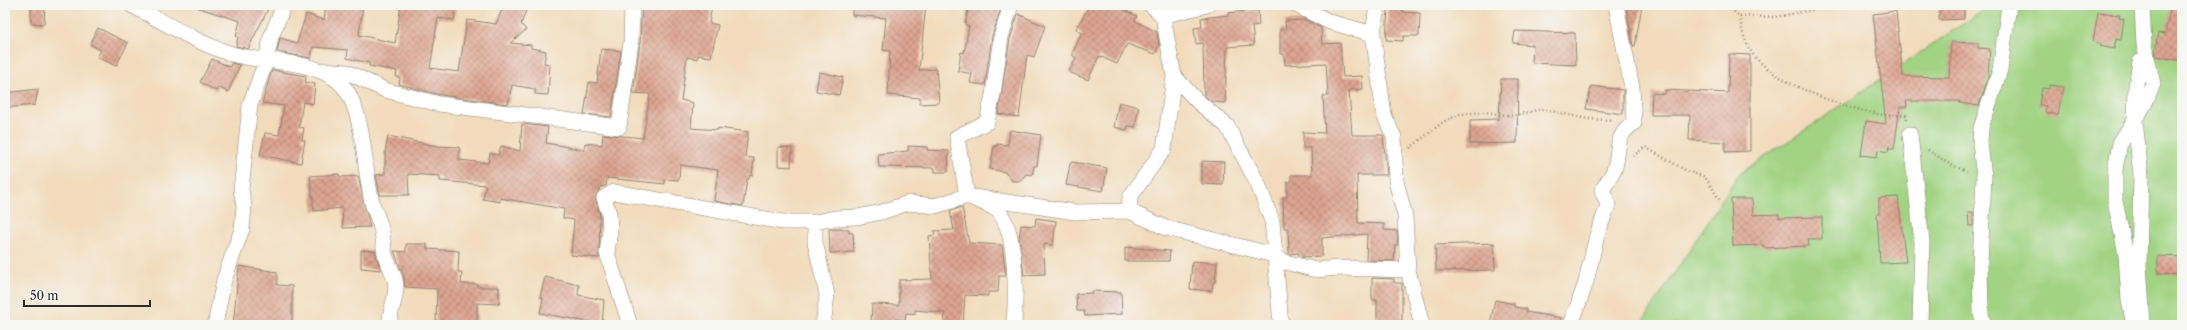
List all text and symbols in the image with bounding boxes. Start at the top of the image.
scale bar [24,282,150,308]
text: 50 m [30,288,59,303]

